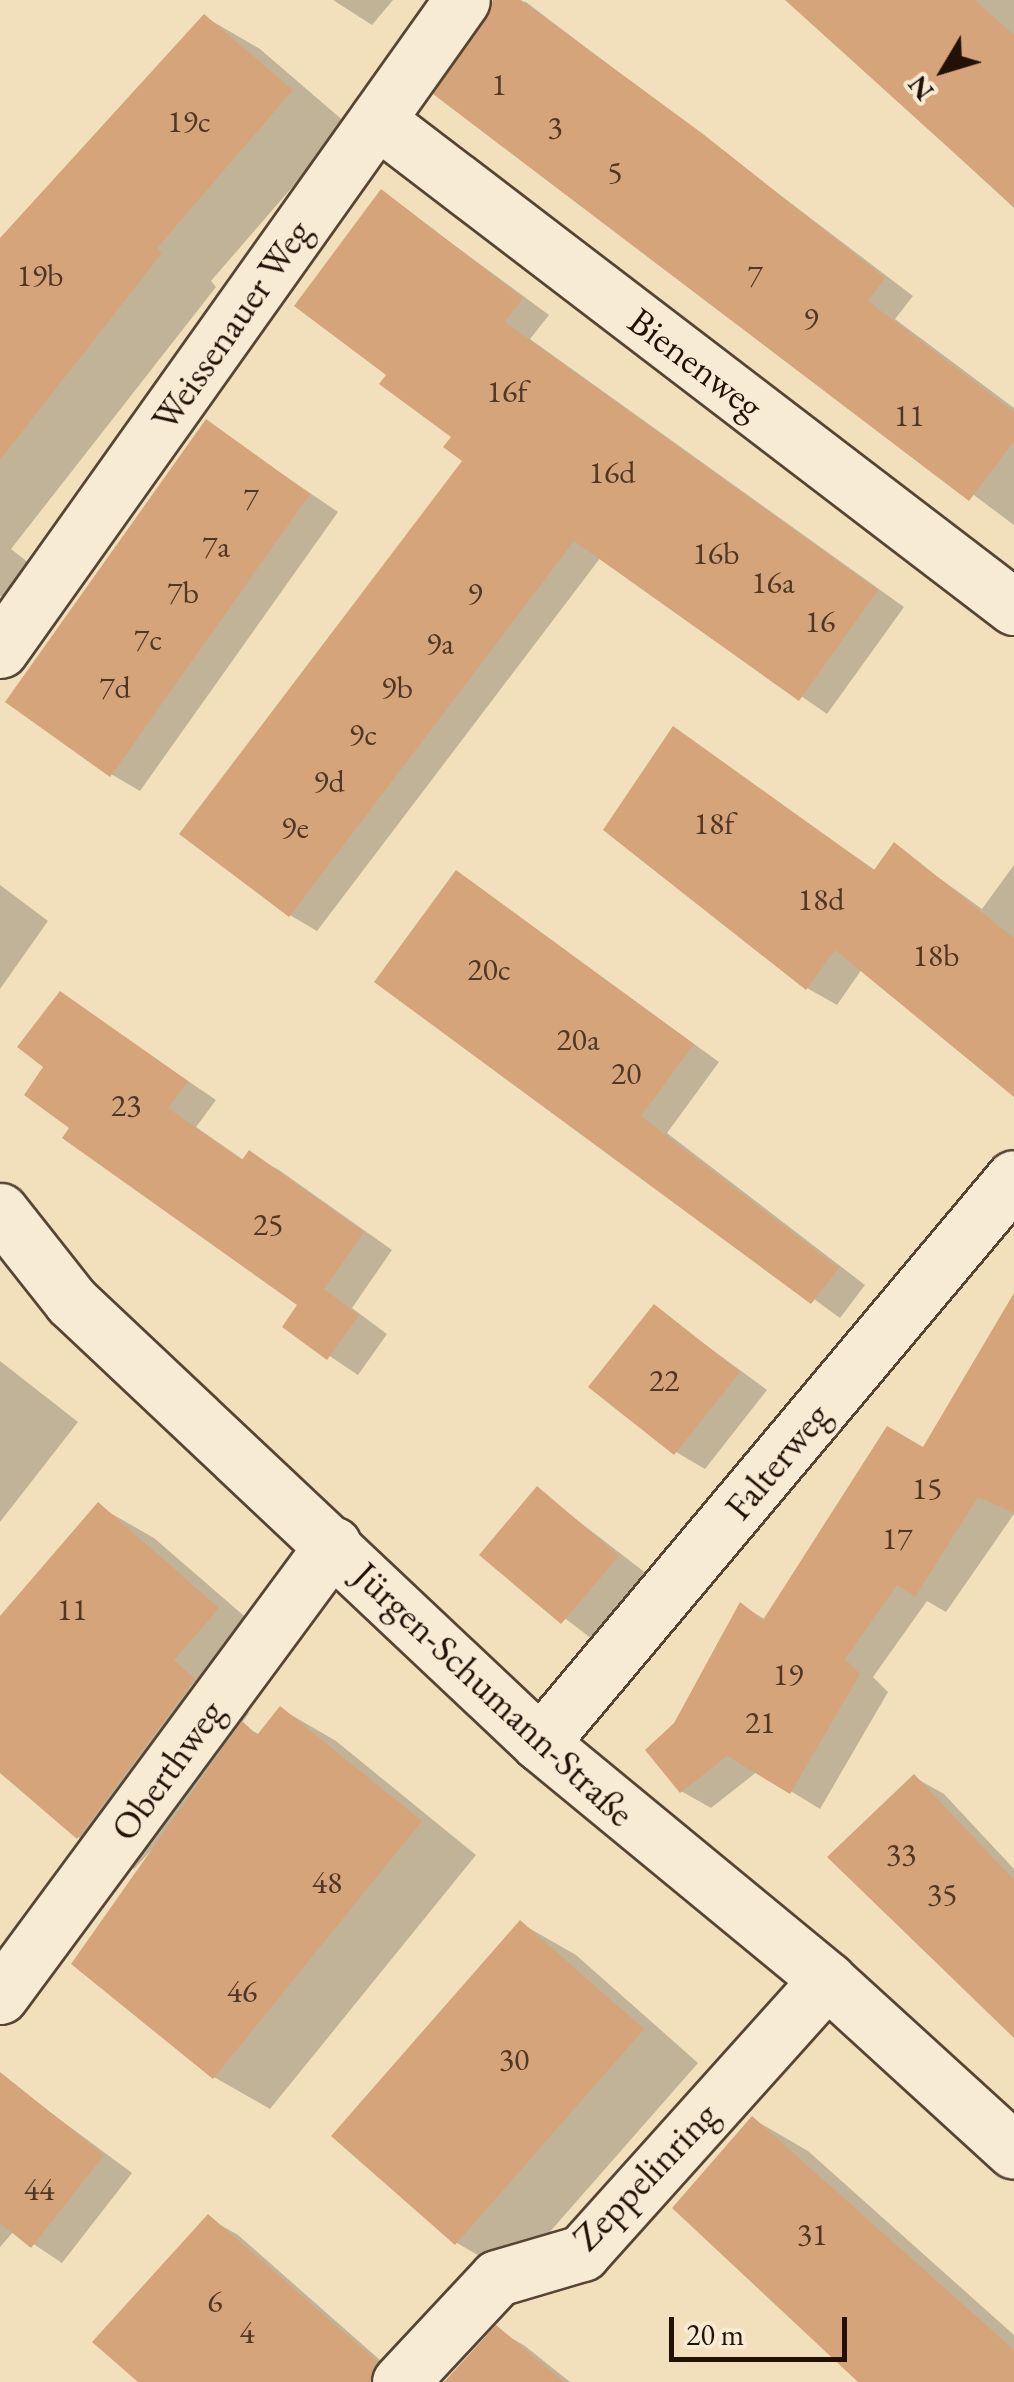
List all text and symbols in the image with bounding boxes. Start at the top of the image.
north arrow [894,20,994,120]
house number: 1 [491,65,507,103]
text: N [899,68,942,108]
house number: 19c [167,102,211,140]
house number: 3 [547,108,563,146]
house number: 5 [607,153,623,191]
street label: Weissenauer Weg [141,211,321,439]
house number: 19b [16,256,64,294]
house number: 7 [747,256,763,294]
street label: Bienenweg [620,298,772,428]
house number: 9 [803,299,819,337]
house number: 16f [487,372,527,410]
house number: 11 [894,396,924,434]
house number: 16d [589,453,635,491]
house number: 7 [243,479,259,517]
house number: 7a [202,527,230,565]
house number: 16b [692,534,740,572]
house number: 16a [751,563,795,601]
house number: 7b [167,573,199,611]
house number: 9 [467,574,483,612]
house number: 16 [805,602,835,640]
house number: 7c [134,620,162,658]
house number: 9a [426,624,454,662]
house number: 7d [99,668,131,706]
house number: 9b [381,668,413,706]
house number: 9c [349,715,377,753]
house number: 9d [313,762,345,800]
house number: 18f [694,804,734,842]
house number: 9e [281,808,309,846]
house number: 18d [798,880,844,918]
house number: 18b [912,936,960,974]
house number: 20c [467,950,511,988]
house number: 20a [556,1020,600,1058]
house number: 20 [611,1054,641,1092]
house number: 23 [111,1086,141,1124]
house number: 25 [253,1205,283,1243]
house number: 22 [649,1361,679,1399]
street label: Falterweg [715,1393,839,1529]
house number: 15 [912,1469,942,1507]
house number: 17 [882,1519,912,1557]
street label: Jürgen-Schumann-Straße [344,1552,644,1836]
house number: 11 [57,1590,87,1628]
house number: 19 [773,1655,803,1693]
street label: Oberthweg [101,1691,233,1849]
house number: 21 [745,1703,775,1741]
house number: 33 [886,1835,916,1873]
house number: 48 [312,1863,342,1901]
house number: 35 [927,1875,957,1913]
house number: 46 [227,1972,257,2010]
house number: 30 [499,2040,529,2078]
street label: Zeppelinring [563,2092,727,2260]
house number: 44 [24,2170,54,2208]
house number: 31 [797,2215,827,2253]
house number: 6 [207,2282,223,2320]
scale bar [674,2297,852,2359]
house number: 4 [239,2313,255,2351]
text: 20 m [686,2315,744,2354]

